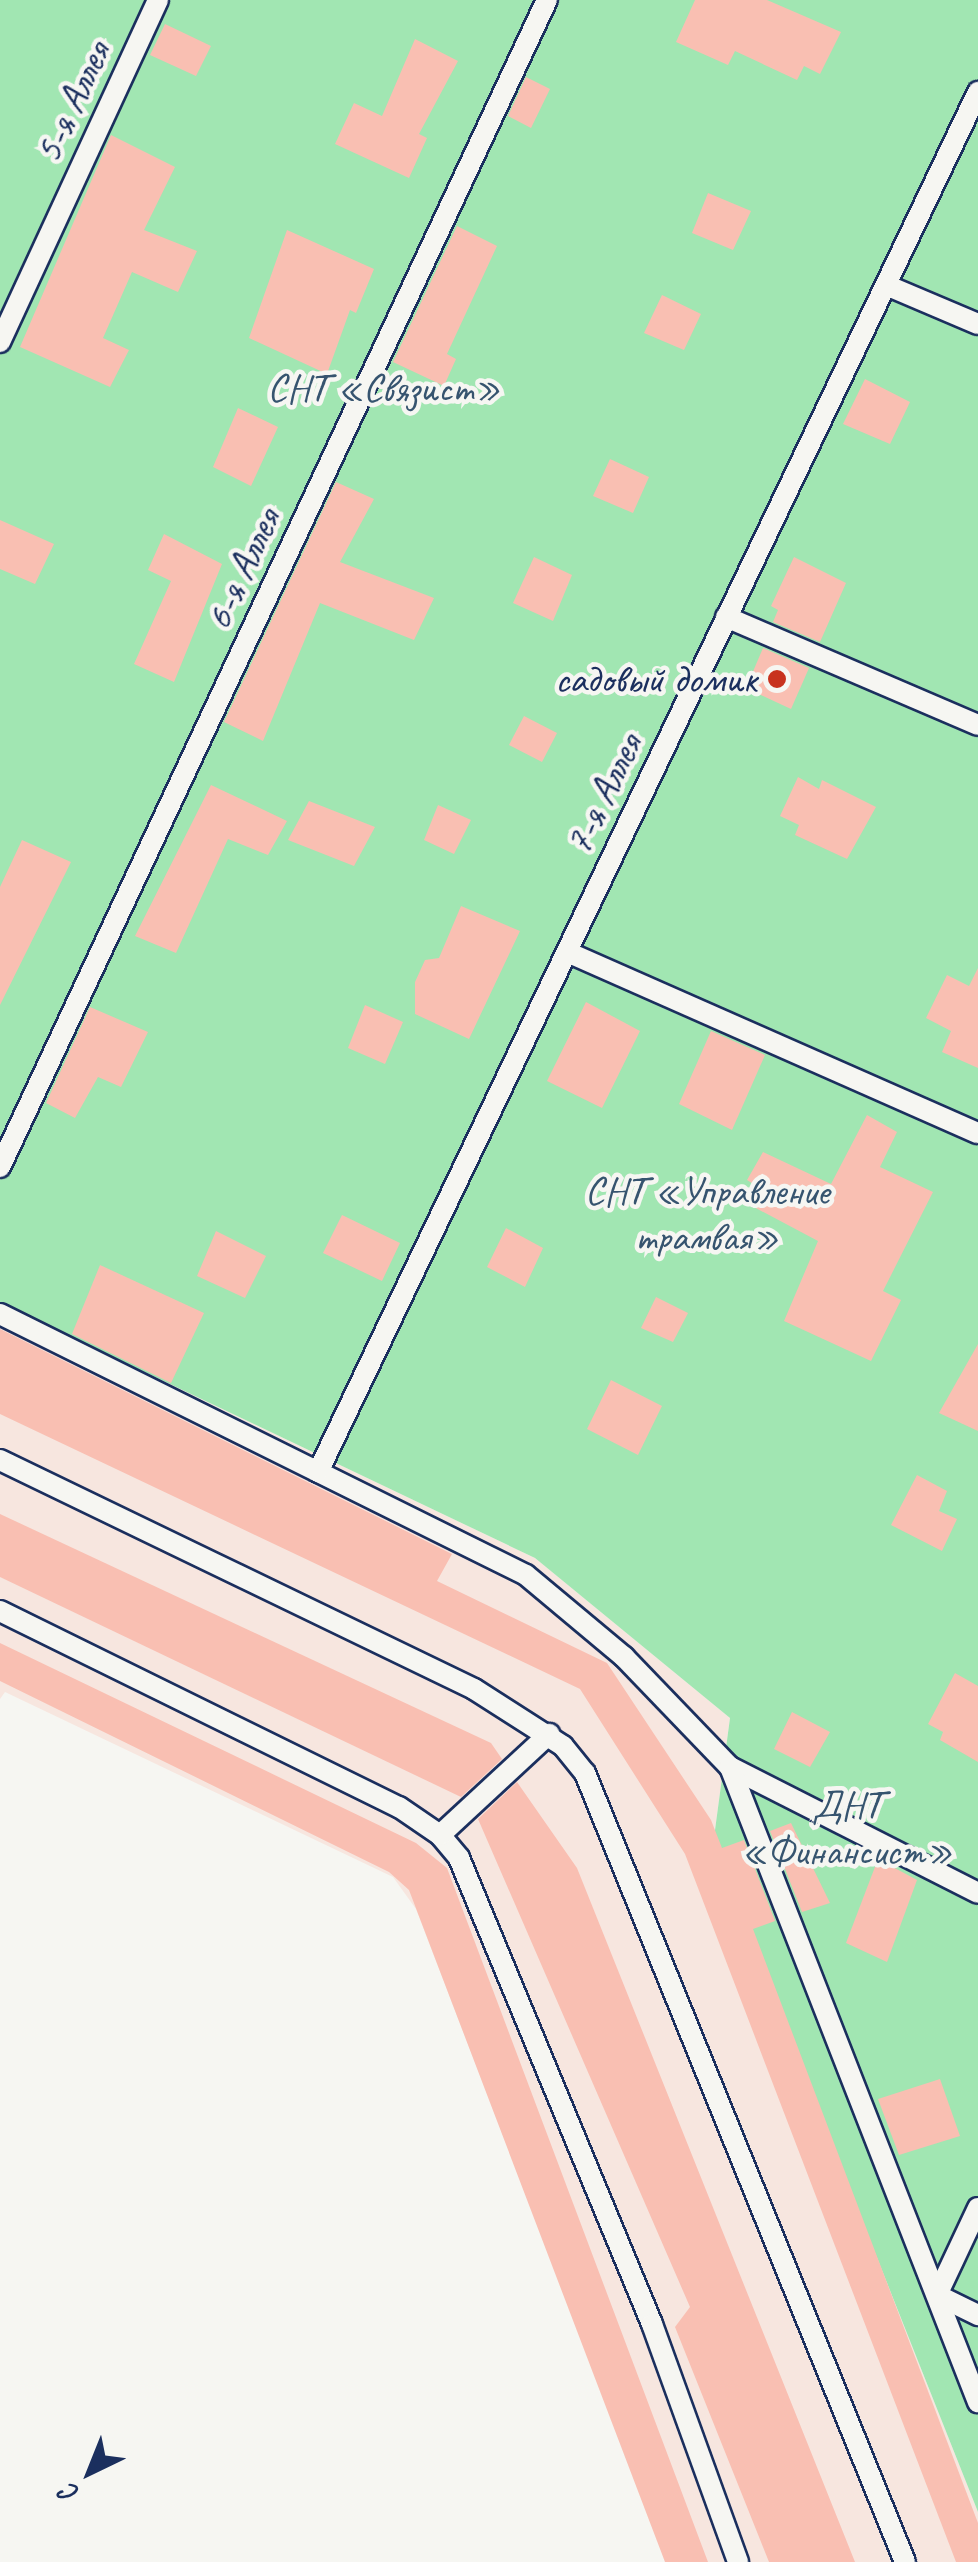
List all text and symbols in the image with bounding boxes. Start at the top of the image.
street label: 5-я Аллея [23,34,121,170]
park label: СНТ «Связист» [267,364,501,412]
street label: 6-я Аллея [193,501,291,637]
place label: садовый домик [555,655,757,703]
marker: садовый домик [766,668,788,690]
street label: 7-я Аллея [554,726,652,862]
park label: СНТ «Управление трамвая» [585,1167,829,1261]
park label: ДНТ «Финансист» [741,1781,953,1875]
north arrow [40,2422,140,2522]
text: С [52,2477,86,2512]

